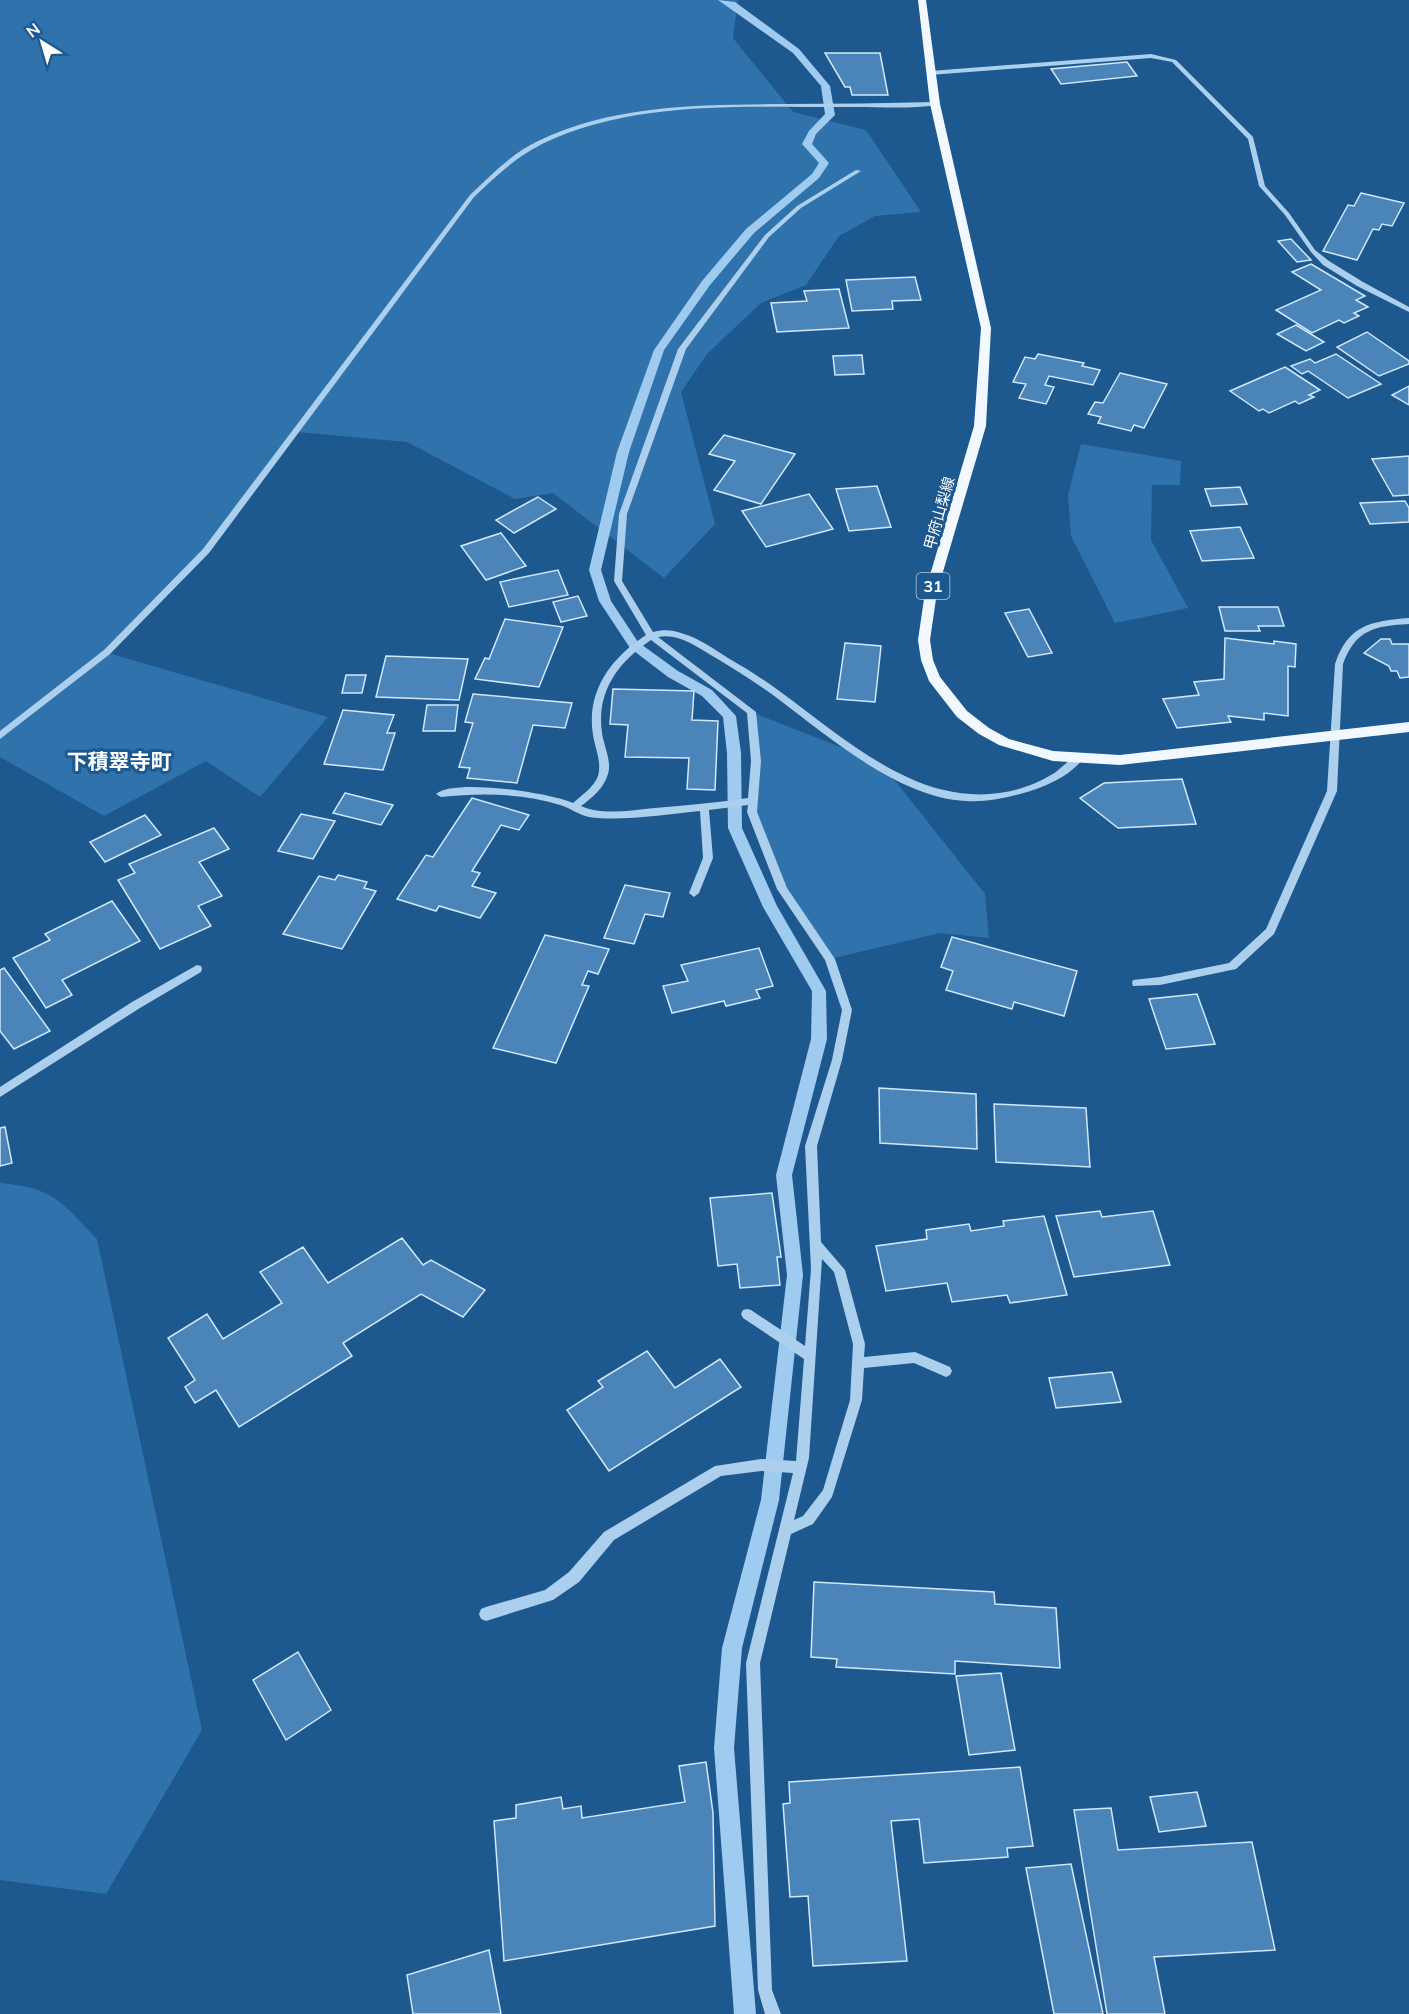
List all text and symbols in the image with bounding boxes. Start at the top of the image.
north arrow [12,12,72,72]
text: N [22,18,44,42]
street label: 甲府山梨線 [920,474,958,552]
road number: 31 [916,573,950,599]
district label: 下積翠寺町 [67,748,172,774]

